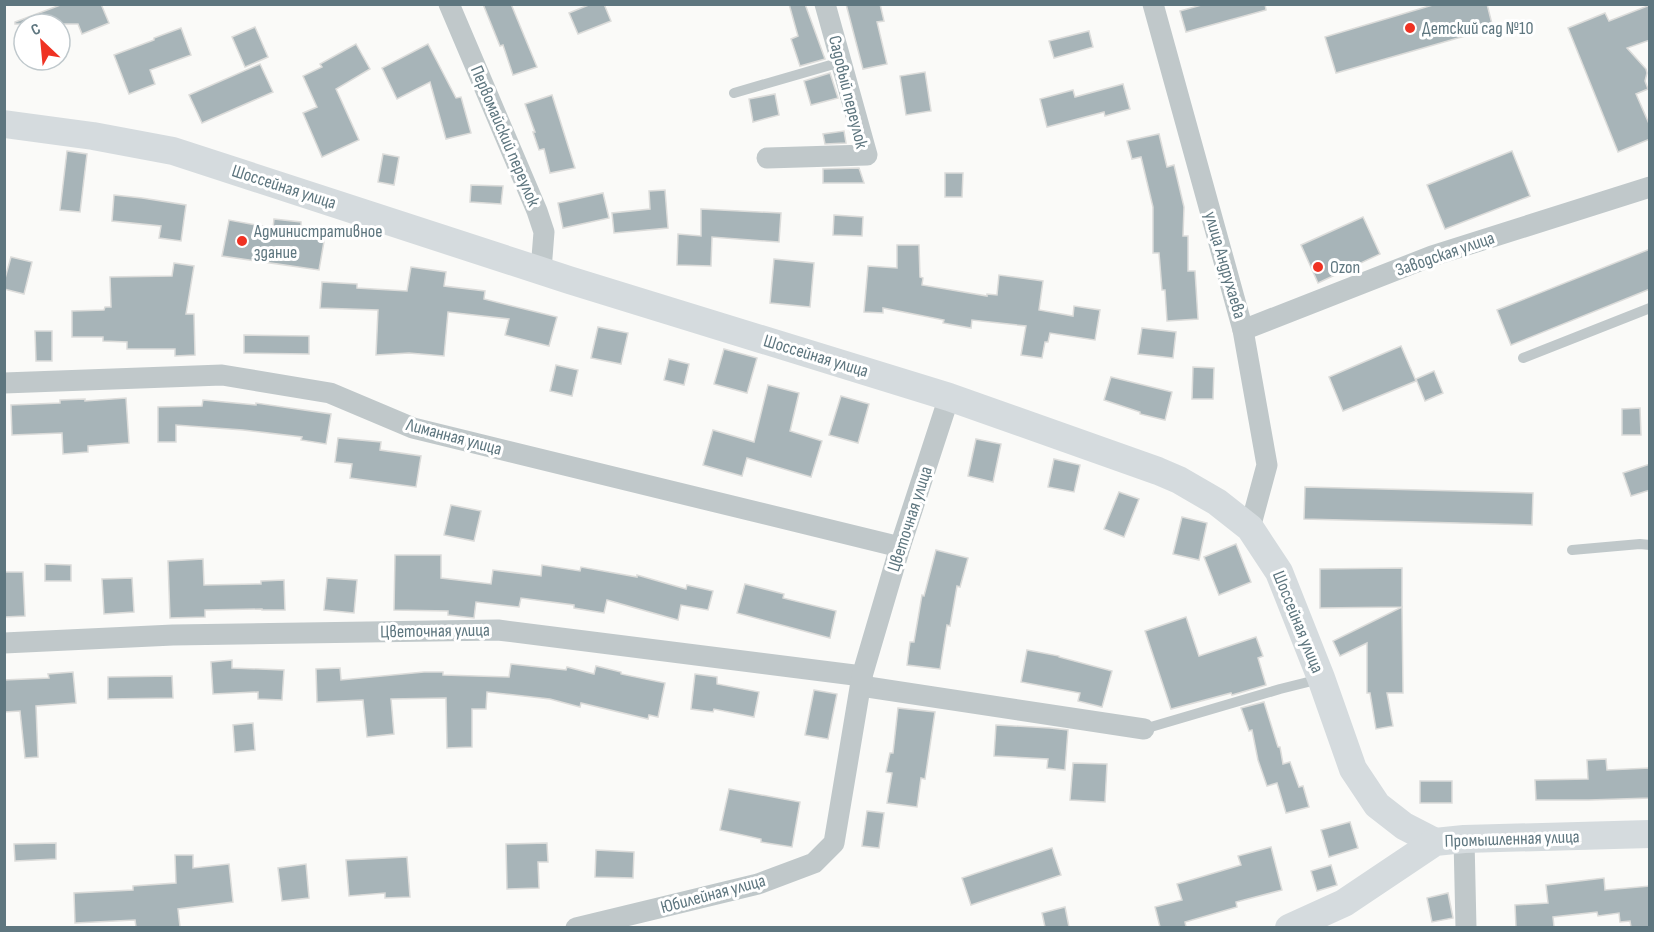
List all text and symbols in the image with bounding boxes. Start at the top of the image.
north arrow [12,12,72,72]
place label: Детский сад №10 [1422,18,1533,39]
text: С [28,20,44,40]
marker: Детский сад №10 [1403,21,1417,35]
street label: Садовый переулок [824,33,872,151]
street label: Первомайский переулок [466,62,544,210]
street label: Шоссейная улица [229,160,339,214]
street label: улица Андрухаева [1200,209,1250,321]
place label: Административное здание [253,221,383,263]
street label: Заводская улица [1393,227,1497,281]
marker: Административное здание [235,234,249,248]
place label: Ozon [1330,257,1360,278]
marker: Ozon [1311,260,1325,274]
street label: Шоссейная улица [761,330,871,382]
street label: Лиманная улица [403,414,504,460]
street label: Цветочная улица [883,464,937,574]
street label: Шоссейная улица [1268,568,1328,676]
street label: Цветочная улица [380,620,490,642]
street label: Промышленная улица [1444,826,1580,852]
street label: Юбилейная улица [658,870,768,918]

